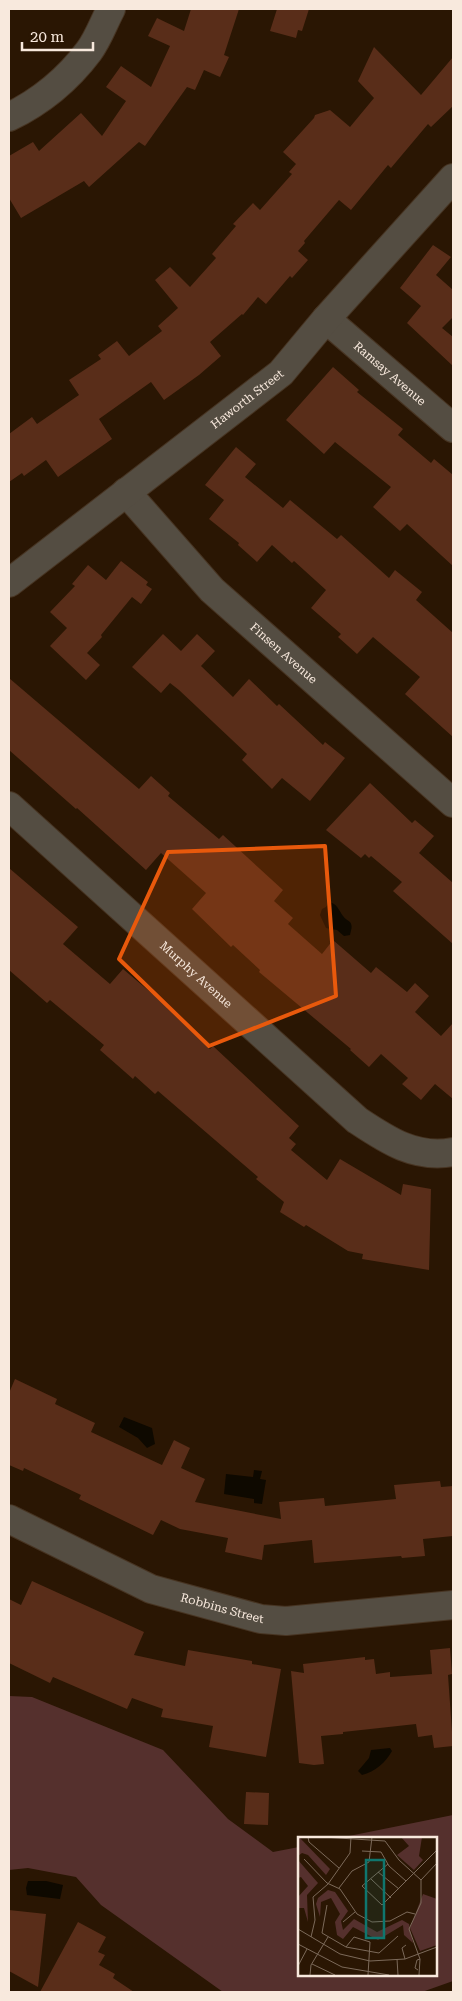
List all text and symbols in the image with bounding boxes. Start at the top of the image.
scale bar [22,20,94,52]
text: 20 m [30,28,65,46]
street label: Ramsay Avenue [351,339,429,409]
street label: Haworth Street [208,366,287,432]
street label: Finsen Avenue [247,620,320,687]
street label: Murphy Avenue [157,939,235,1011]
street label: Robbins Street [179,1590,265,1626]
inset map [298,1837,437,1976]

